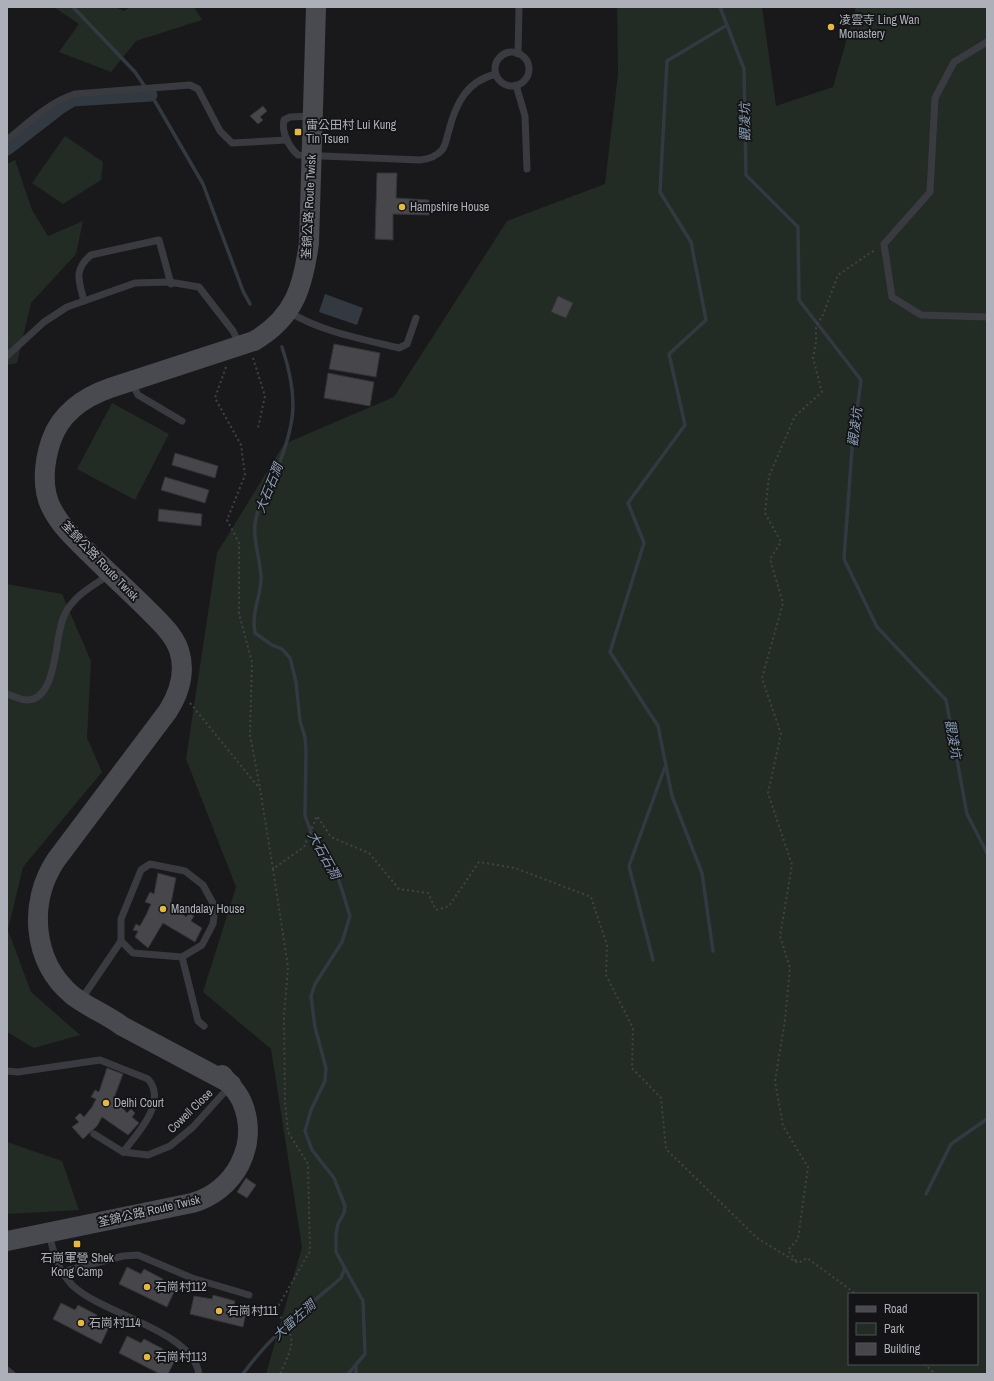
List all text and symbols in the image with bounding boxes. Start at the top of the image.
place label: 凌雲寺 Ling Wan Monastery [839,12,920,42]
marker: 凌雲寺 Ling Wan Monastery [826,22,836,32]
water label: 觀凌坑 [736,100,754,142]
place label: 雷公田村 Lui Kung Tin Tsuen [306,117,397,147]
marker: 雷公田村 Lui Kung Tin Tsuen [293,127,303,137]
street label: 荃錦公路 Route Twisk [298,154,320,260]
place label: Hampshire House [410,199,489,215]
marker: Hampshire House [397,202,407,212]
water label: 觀凌坑 [844,405,866,447]
water label: 大石石澗 [251,459,287,515]
street label: 荃錦公路 Route Twisk [58,518,142,604]
water label: 觀凌坑 [941,718,965,762]
water label: 大石石澗 [304,828,345,884]
place label: Mandalay House [171,901,245,917]
marker: Mandalay House [158,904,168,914]
street label: Cowell Close [164,1085,216,1137]
place label: Delhi Court [114,1095,164,1111]
marker: Delhi Court [101,1098,111,1108]
street label: 荃錦公路 Route Twisk [96,1191,202,1231]
marker: 石崗軍營 Shek Kong Camp [72,1239,82,1249]
place label: 石崗軍營 Shek Kong Camp [40,1250,114,1280]
place label: 石崗村112 [155,1279,207,1295]
marker: 石崗村112 [142,1282,152,1292]
legend [848,1293,978,1365]
water label: 大雷左澗 [269,1295,320,1344]
text: Road [884,1301,908,1317]
place label: 石崗村111 [227,1303,279,1319]
marker: 石崗村111 [214,1306,224,1316]
place label: 石崗村114 [89,1315,141,1331]
marker: 石崗村114 [76,1318,86,1328]
text: Park [884,1321,904,1337]
text: Building [884,1341,921,1357]
place label: 石崗村113 [155,1349,207,1365]
marker: 石崗村113 [142,1352,152,1362]

